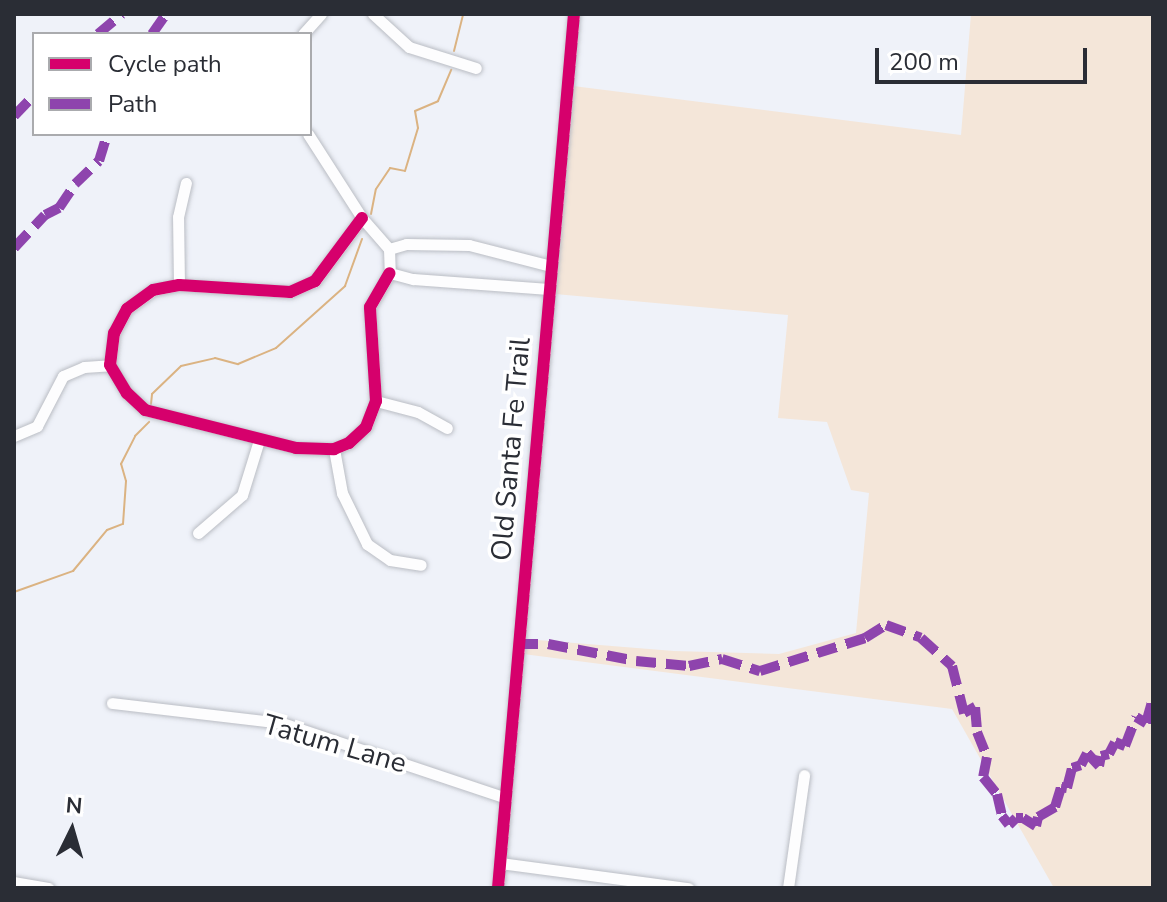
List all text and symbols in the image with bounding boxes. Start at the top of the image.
legend [32,32,312,136]
scale bar [879,32,1091,82]
text: 200 m [889,46,959,78]
text: Cycle path [108,48,222,80]
text: Path [108,88,157,120]
street label: Old Santa Fe Trail [484,336,538,562]
street label: Tatum Lane [260,708,410,780]
north arrow [32,790,112,870]
text: N [65,790,84,822]

